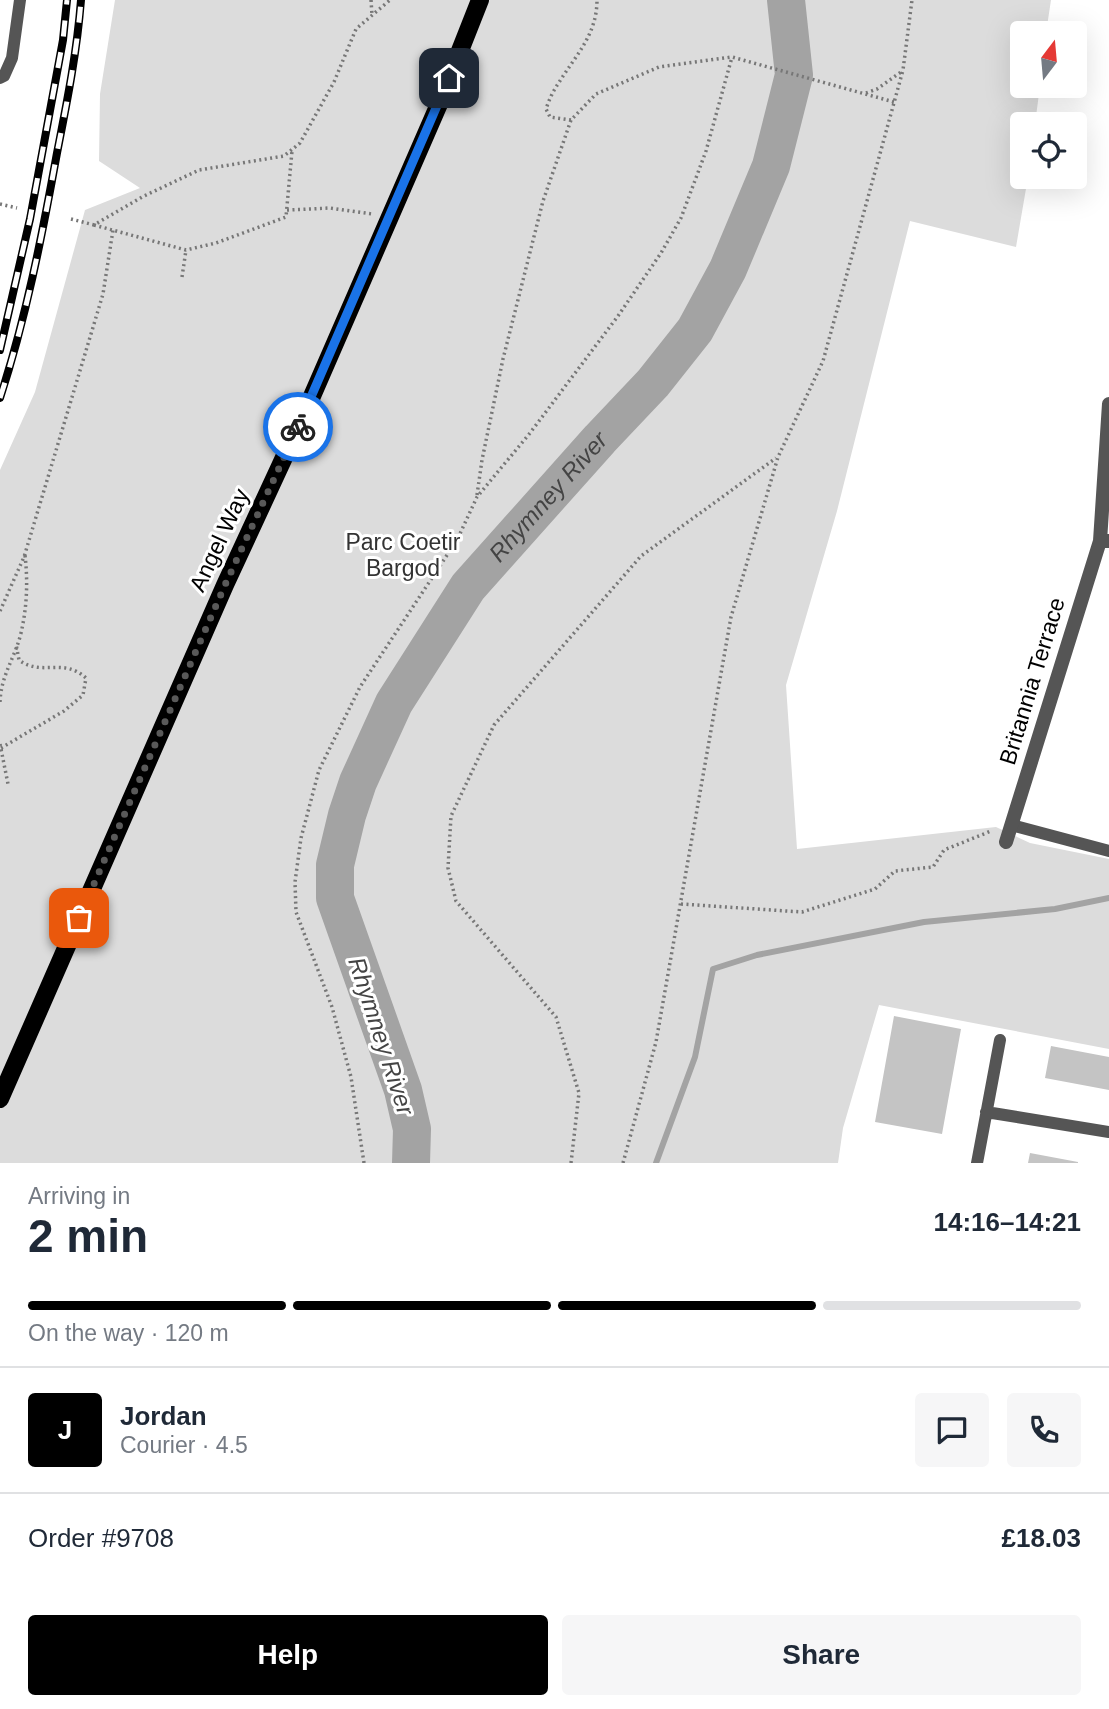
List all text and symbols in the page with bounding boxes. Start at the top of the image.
north arrow [1010,21,1087,98]
map controls [1010,21,1087,189]
pin [419,48,479,108]
icon: home [430,59,468,97]
button: locate [1010,112,1087,189]
courier [263,392,333,462]
icon: bike [279,408,317,446]
water label: Rhymney River [483,425,613,567]
street label: Angel Way [184,484,254,596]
park label: Parc Coetir Bargod [345,529,461,581]
street label: Britannia Terrace [994,594,1070,768]
pin [49,888,109,948]
icon: bag [60,899,98,937]
water label: Rhymney River [343,954,420,1119]
text: Arriving in [28,1183,130,1209]
text: 14:16–14:21 [934,1207,1081,1237]
text: 2 min [28,1210,148,1262]
text: On the way · 120 m [28,1320,229,1346]
button: chat [915,1393,989,1467]
button: phone [1007,1393,1081,1467]
text: Jordan [120,1401,207,1431]
text: J [58,1415,72,1445]
text: Courier · 4.5 [120,1432,248,1458]
text: Order #9708 [28,1523,174,1553]
text: £18.03 [1001,1523,1081,1553]
button: Help [28,1615,548,1695]
button: Share [562,1615,1081,1695]

